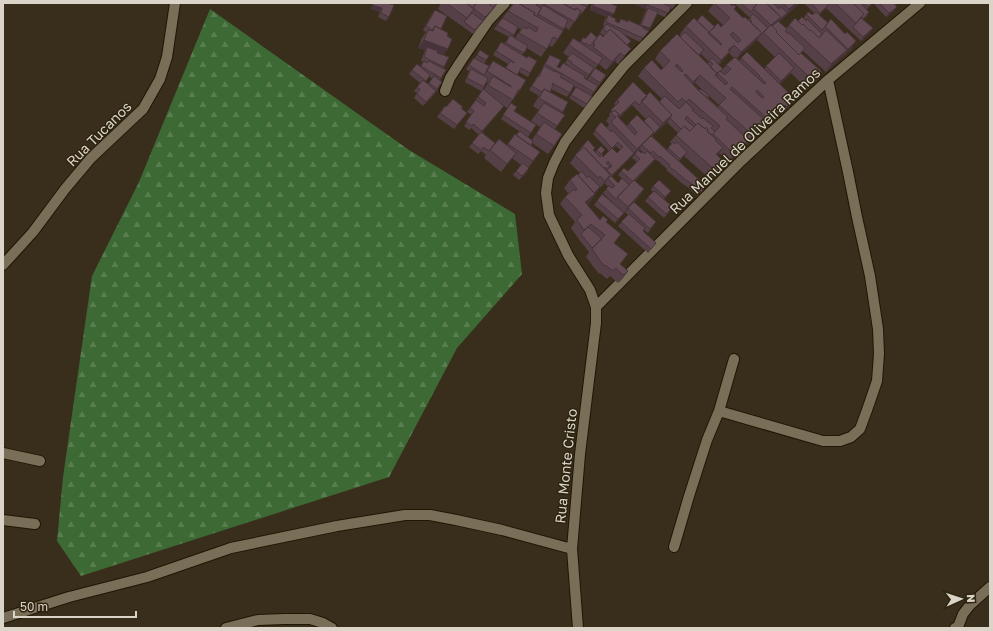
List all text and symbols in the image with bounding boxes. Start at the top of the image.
street label: Rua Manuel de Oliveira Ramos [666,64,823,217]
street label: Rua Tucanos [63,98,135,170]
street label: Rua Monte Cristo [551,408,580,524]
north arrow [941,579,981,619]
scale bar [14,593,136,619]
text: N [965,594,978,603]
text: 50 m [20,599,48,614]

